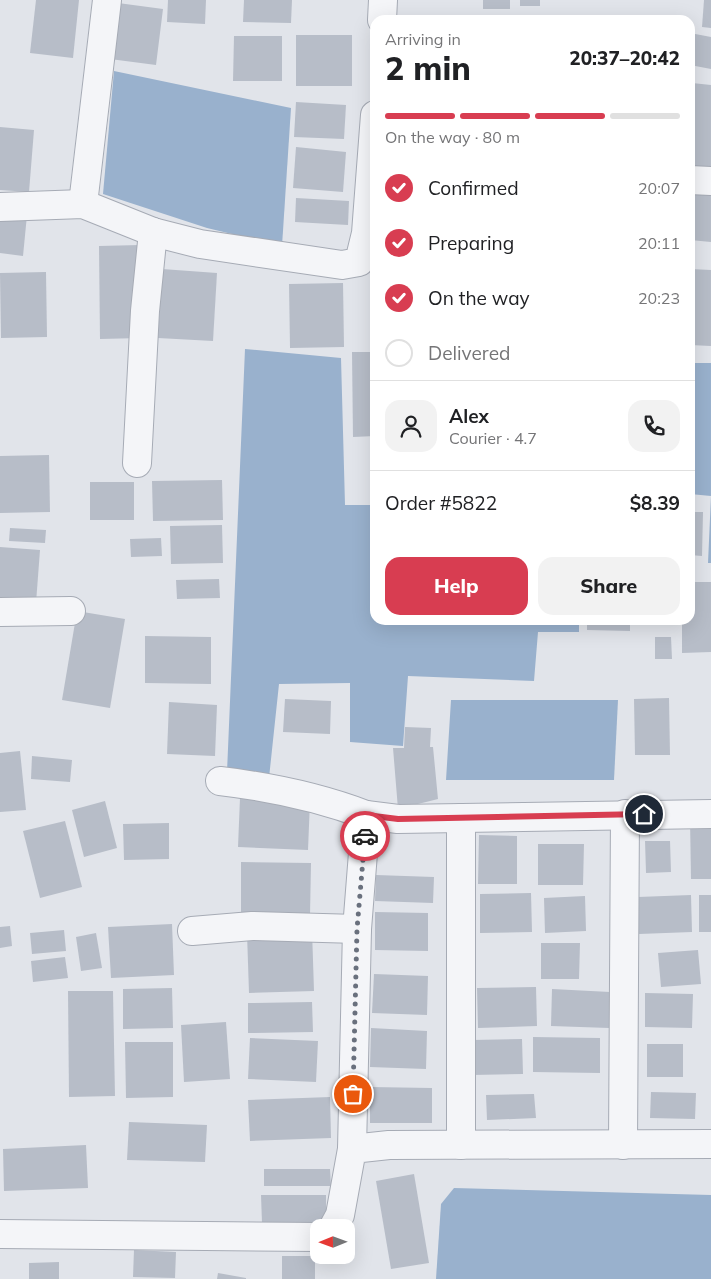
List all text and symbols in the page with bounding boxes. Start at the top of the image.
text: Arriving in [385,29,461,49]
text: 20:37–20:42 [569,46,680,70]
text: 2 min [385,48,471,88]
text: On the way · 80 m [385,127,520,147]
icon: check [385,174,413,202]
text: Confirmed [428,176,519,200]
text: 20:07 [638,178,680,198]
icon: check [385,229,413,257]
text: Preparing [428,231,514,255]
text: 20:11 [638,233,680,253]
icon: check [385,284,413,312]
text: On the way [428,286,530,310]
text: 20:23 [638,288,680,308]
text: Delivered [428,341,510,365]
button: person [385,400,437,452]
button: phone [628,400,680,452]
text: Alex [449,404,489,428]
text: Courier · 4.7 [449,428,537,448]
text: Order #5822 [385,491,497,515]
text: $8.39 [630,491,680,515]
button: Help [385,557,528,615]
button: Share [538,557,680,615]
pin [623,793,665,835]
icon: home [630,800,658,828]
courier [340,811,390,861]
icon: car [351,822,379,850]
pin [332,1073,374,1115]
icon: bag [339,1080,367,1108]
north arrow [310,1219,355,1264]
map controls [310,1219,355,1264]

